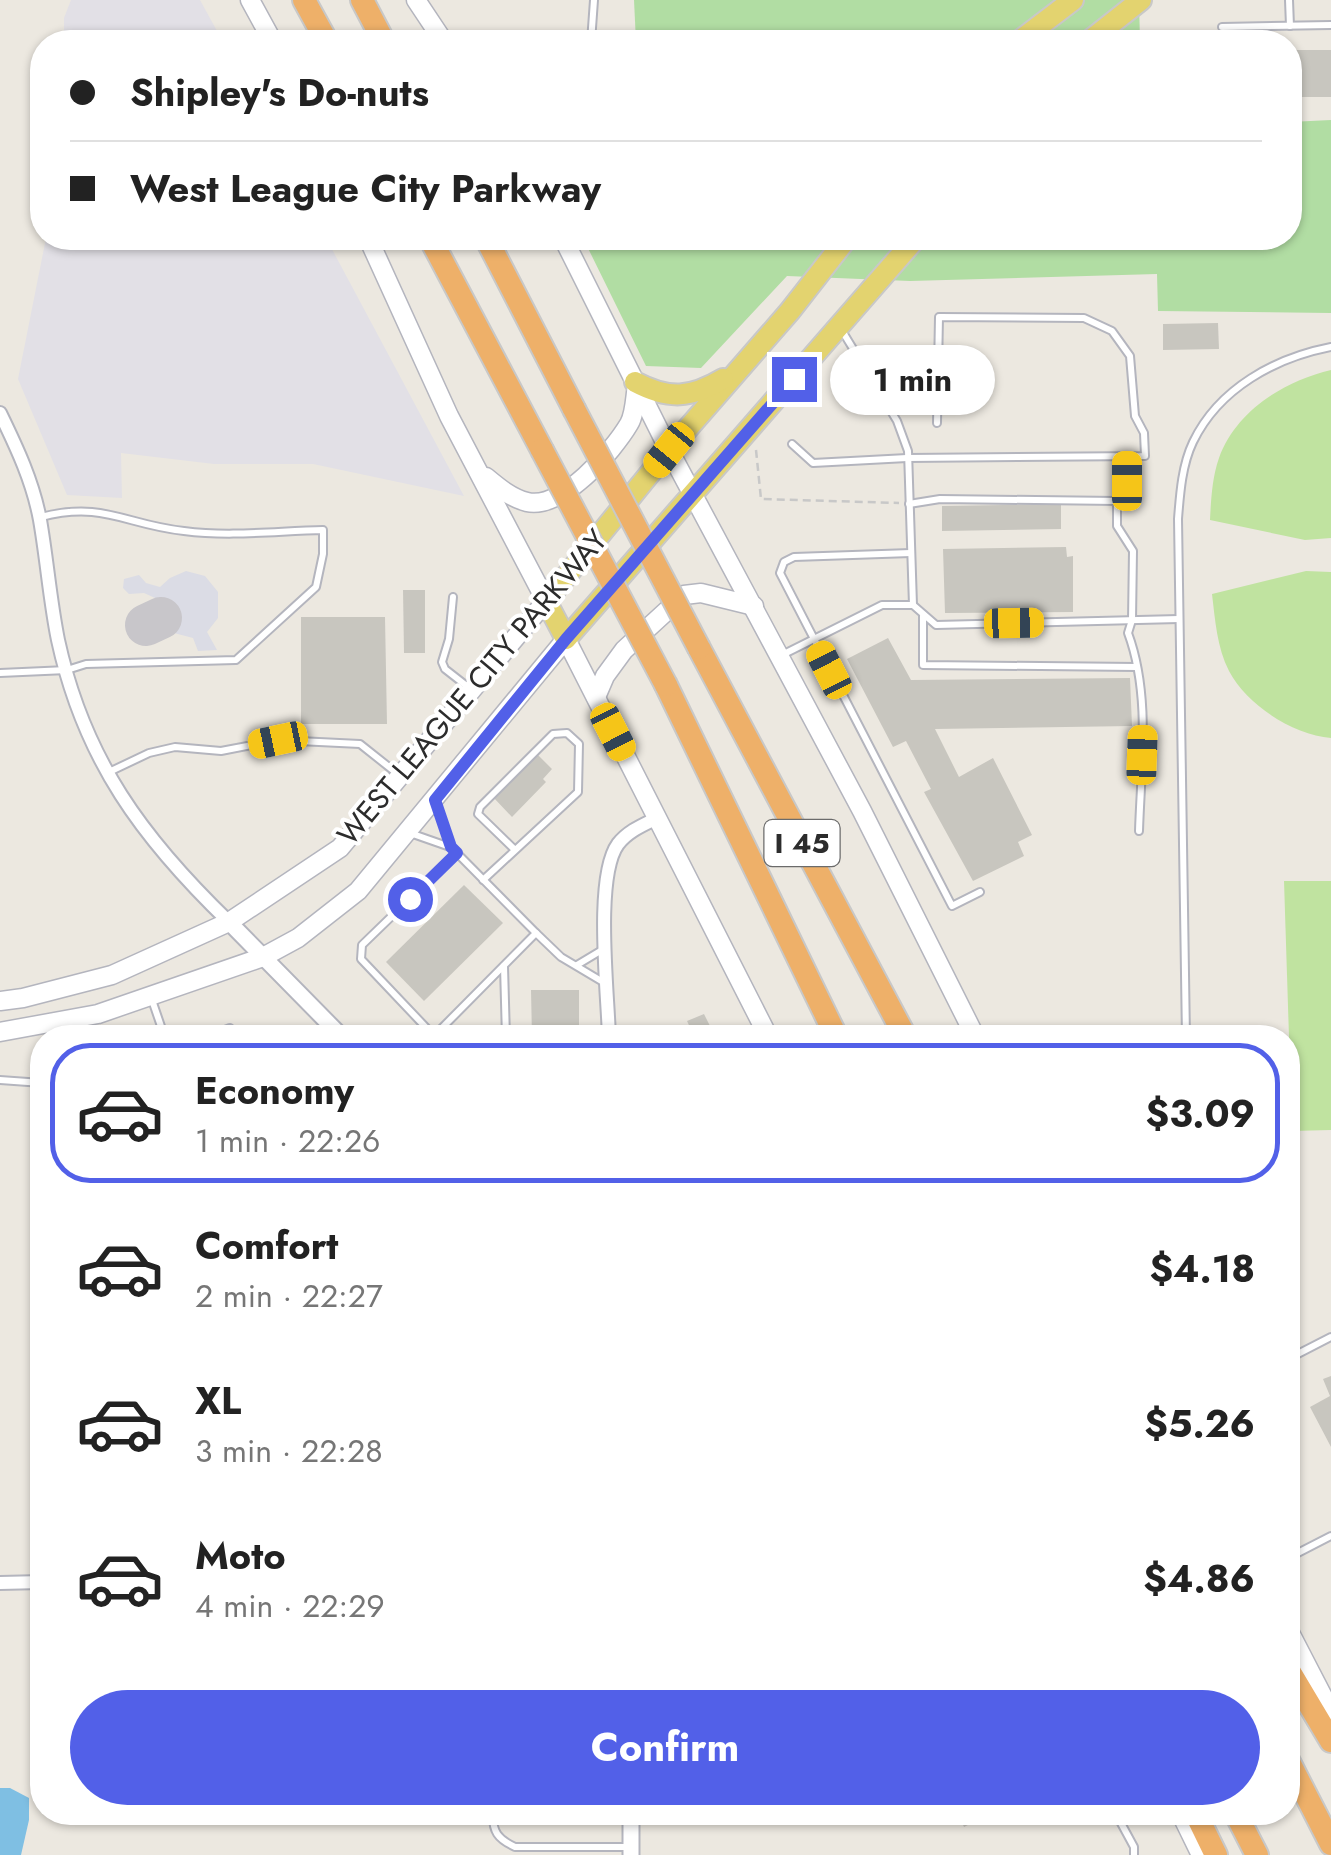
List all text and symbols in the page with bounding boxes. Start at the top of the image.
text: Shipley's Do-nuts [130,65,429,120]
text: West League City Parkway [130,161,601,216]
callout: 1 min [829,344,994,414]
route end [772,357,817,402]
text: 1 min [873,357,952,403]
car [638,417,700,483]
car [1112,451,1142,511]
street label: WEST LEAGUE CITY PARKWAY [327,520,617,854]
car [984,607,1044,639]
car [802,636,856,704]
car [586,698,640,766]
car [246,719,310,761]
car [1126,724,1158,786]
road number: I 45 [764,820,840,866]
route start [388,877,433,922]
text: Economy [195,1063,354,1118]
icon: car [75,1068,165,1158]
text: $3.09 [1146,1086,1255,1141]
text: 1 min · 22:26 [195,1118,381,1164]
text: Comfort [195,1218,338,1273]
icon: car [75,1223,165,1313]
text: $4.18 [1149,1241,1255,1296]
text: 2 min · 22:27 [195,1273,383,1319]
text: XL [195,1373,241,1428]
icon: car [75,1378,165,1468]
text: $5.26 [1144,1396,1255,1451]
text: 3 min · 22:28 [195,1428,383,1474]
text: Moto [195,1528,286,1583]
icon: car [75,1533,165,1623]
text: $4.86 [1143,1551,1255,1606]
text: 4 min · 22:29 [195,1583,385,1629]
button: Confirm [70,1690,1260,1805]

